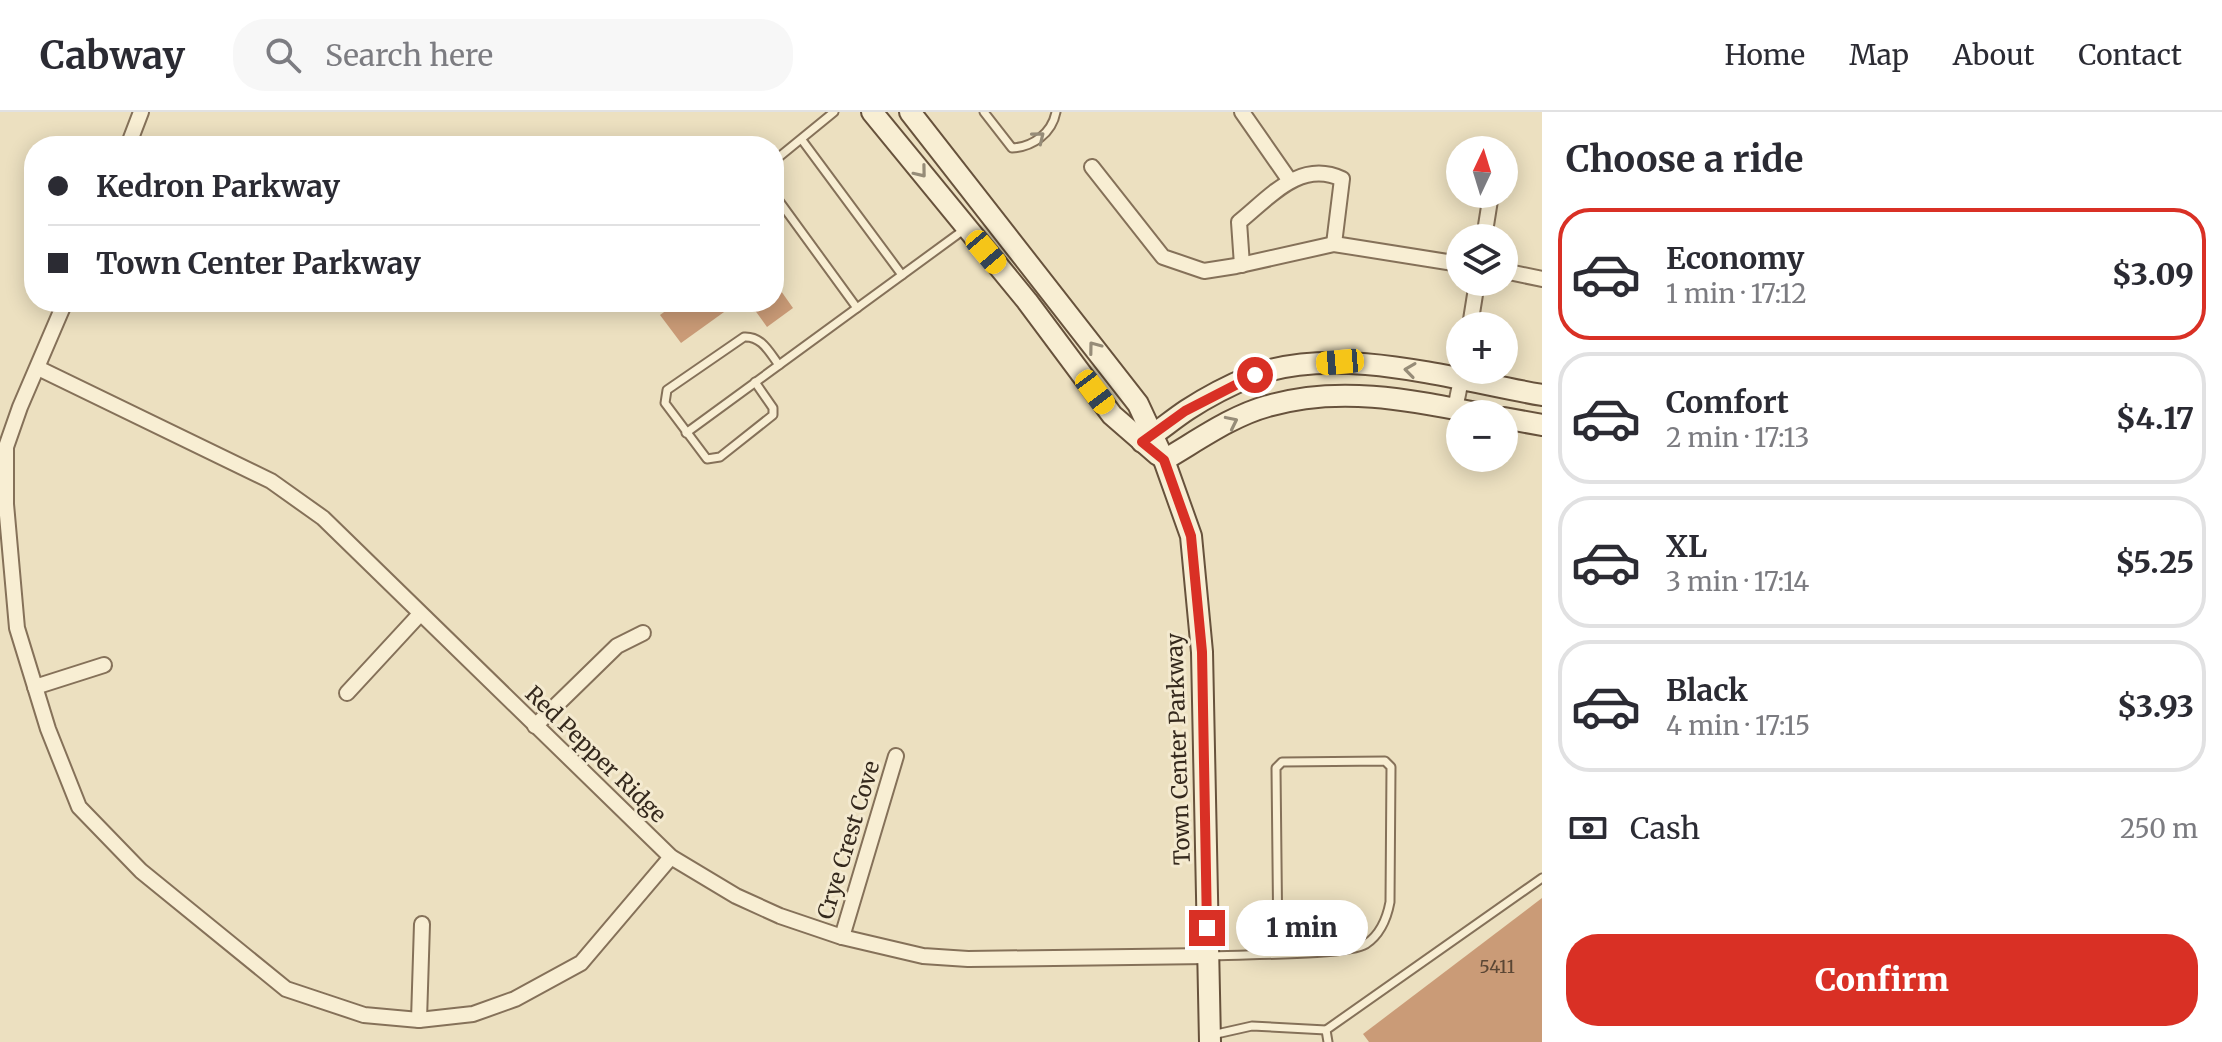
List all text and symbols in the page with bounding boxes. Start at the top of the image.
search box [233,19,793,91]
text: Cabway [40,32,185,79]
icon: search [261,33,305,77]
text: Search here [325,36,493,74]
text: Home [1724,37,1805,73]
text: Map [1849,37,1909,73]
text: About [1953,37,2034,73]
text: Contact [2078,37,2182,73]
one-way arrow [1030,132,1045,147]
north arrow [1446,136,1518,208]
map controls [1446,136,1518,472]
text: Choose a ride [1566,137,1803,182]
one-way arrow [911,163,926,178]
text: Kedron Parkway [96,167,340,205]
button: layers [1446,224,1518,296]
car [961,226,1011,278]
icon: car [1570,238,1642,310]
text: Economy [1666,239,1804,277]
text: Town Center Parkway [96,244,421,282]
text: $3.09 [2112,255,2194,293]
text: 1 min · 17:12 [1666,277,1807,310]
button: + [1446,312,1518,384]
one-way arrow [1089,341,1103,356]
car [1315,348,1365,376]
route start [1237,357,1273,393]
one-way arrow [1404,362,1417,379]
car [1071,366,1119,418]
icon: car [1570,382,1642,454]
text: Comfort [1666,383,1789,421]
text: $4.17 [2116,399,2194,437]
button: − [1446,400,1518,472]
one-way arrow [1223,416,1238,431]
text: 2 min · 17:13 [1666,421,1809,454]
icon: car [1570,526,1642,598]
text: XL [1666,527,1707,565]
text: $5.25 [2115,543,2194,581]
text: 3 min · 17:14 [1666,565,1809,598]
street label: Town Center Parkway [1160,632,1196,866]
icon: car [1570,670,1642,742]
text: Black [1666,671,1748,709]
street label: Red Pepper Ridge [520,680,672,828]
text: $3.93 [2117,687,2194,725]
text: 4 min · 17:15 [1666,709,1810,742]
street label: Crye Crest Cove [811,757,885,923]
icon: cash [1566,806,1610,850]
text: Cash [1630,809,1700,847]
text: 250 m [2120,812,2198,845]
callout: 1 min [1235,900,1367,956]
route end [1189,910,1225,946]
text: 1 min [1266,911,1338,944]
button: Confirm [1566,934,2198,1026]
house number: 5411 [1479,955,1515,978]

